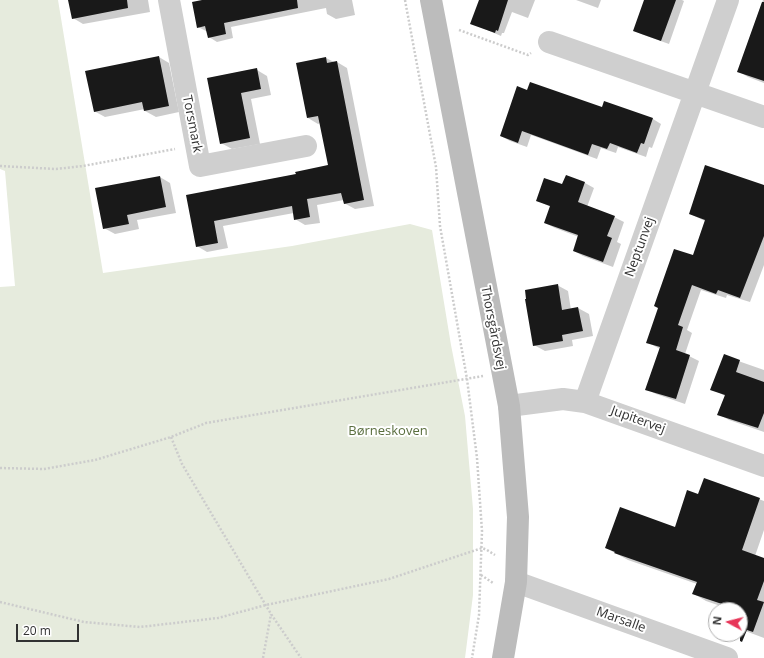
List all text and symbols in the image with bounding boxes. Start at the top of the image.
street label: Torsmark [179,94,205,154]
street label: Neptunvej [622,215,658,279]
street label: Thorsgårdsvej [477,285,509,371]
street label: Jupitervej [609,403,667,437]
park label: Børneskoven [348,423,428,439]
north arrow [708,602,748,642]
street label: Marsalle [594,604,648,636]
text: N [709,615,725,626]
scale bar [18,616,81,642]
text: 20 m [23,622,51,639]

